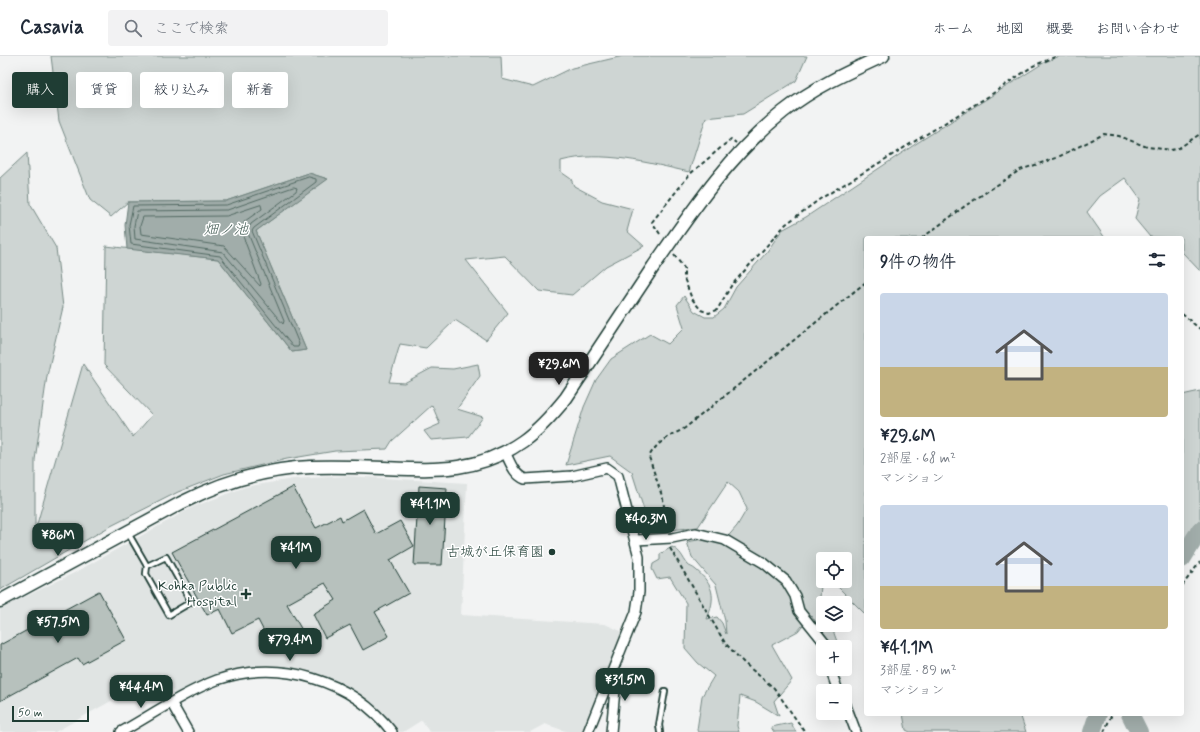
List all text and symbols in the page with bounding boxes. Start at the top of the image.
search box [108,10,388,46]
text: Casavia [20,15,84,40]
icon: search [122,17,144,39]
text: ここで検索 [154,19,229,39]
text: ホーム [933,20,974,38]
text: 地図 [996,20,1024,38]
text: 概要 [1046,20,1074,38]
text: お問い合わせ [1096,20,1180,38]
chip: 購入 [12,72,68,108]
chip: 賃貸 [76,72,132,108]
chip: 絞り込み [140,72,224,108]
chip: 新着 [232,72,288,108]
water label: 畑ノ池 [203,220,249,240]
icon: filters [1146,249,1168,271]
text: 9件の物件 [880,251,956,273]
icon: home [988,319,1060,391]
pin: ¥29.6M [526,352,592,386]
text: ¥29.6M [538,356,580,373]
text: ¥29.6M [880,425,935,447]
text: 2部屋 · 68 m² [880,450,956,467]
text: マンション [880,470,944,487]
pin: ¥41.1M [397,492,463,526]
text: ¥41.1M [410,496,450,513]
pin: ¥40.3M [613,507,679,541]
text: ¥40.3M [625,511,667,528]
pin: ¥86M [34,523,82,557]
text: ¥86M [41,527,75,544]
icon: home [988,531,1060,603]
pin: ¥41M [272,536,320,570]
text: ¥41M [280,540,312,557]
place label: 古城が丘保育園 [446,543,544,561]
marker: 古城が丘保育園 [547,547,557,557]
map controls [816,552,852,720]
button: locate [816,552,852,588]
place label: Kohka Public Hospital [158,577,237,611]
marker: Kohka Public Hospital [240,588,252,600]
button: layers [816,596,852,632]
pin: ¥57.5M [25,610,91,644]
text: ¥57.5M [36,614,80,631]
pin: ¥79.4M [257,628,323,662]
text: ¥79.4M [268,632,312,649]
text: ¥41.1M [880,637,933,659]
button: + [816,640,852,676]
text: 3部屋 · 89 m² [880,662,957,679]
pin: ¥31.5M [592,668,658,702]
text: ¥31.5M [605,672,645,689]
pin: ¥44.4M [108,675,174,709]
text: ¥44.4M [119,679,163,696]
text: マンション [880,682,944,699]
button: − [816,684,852,720]
scale bar [12,704,89,723]
text: 50 m [18,706,43,720]

